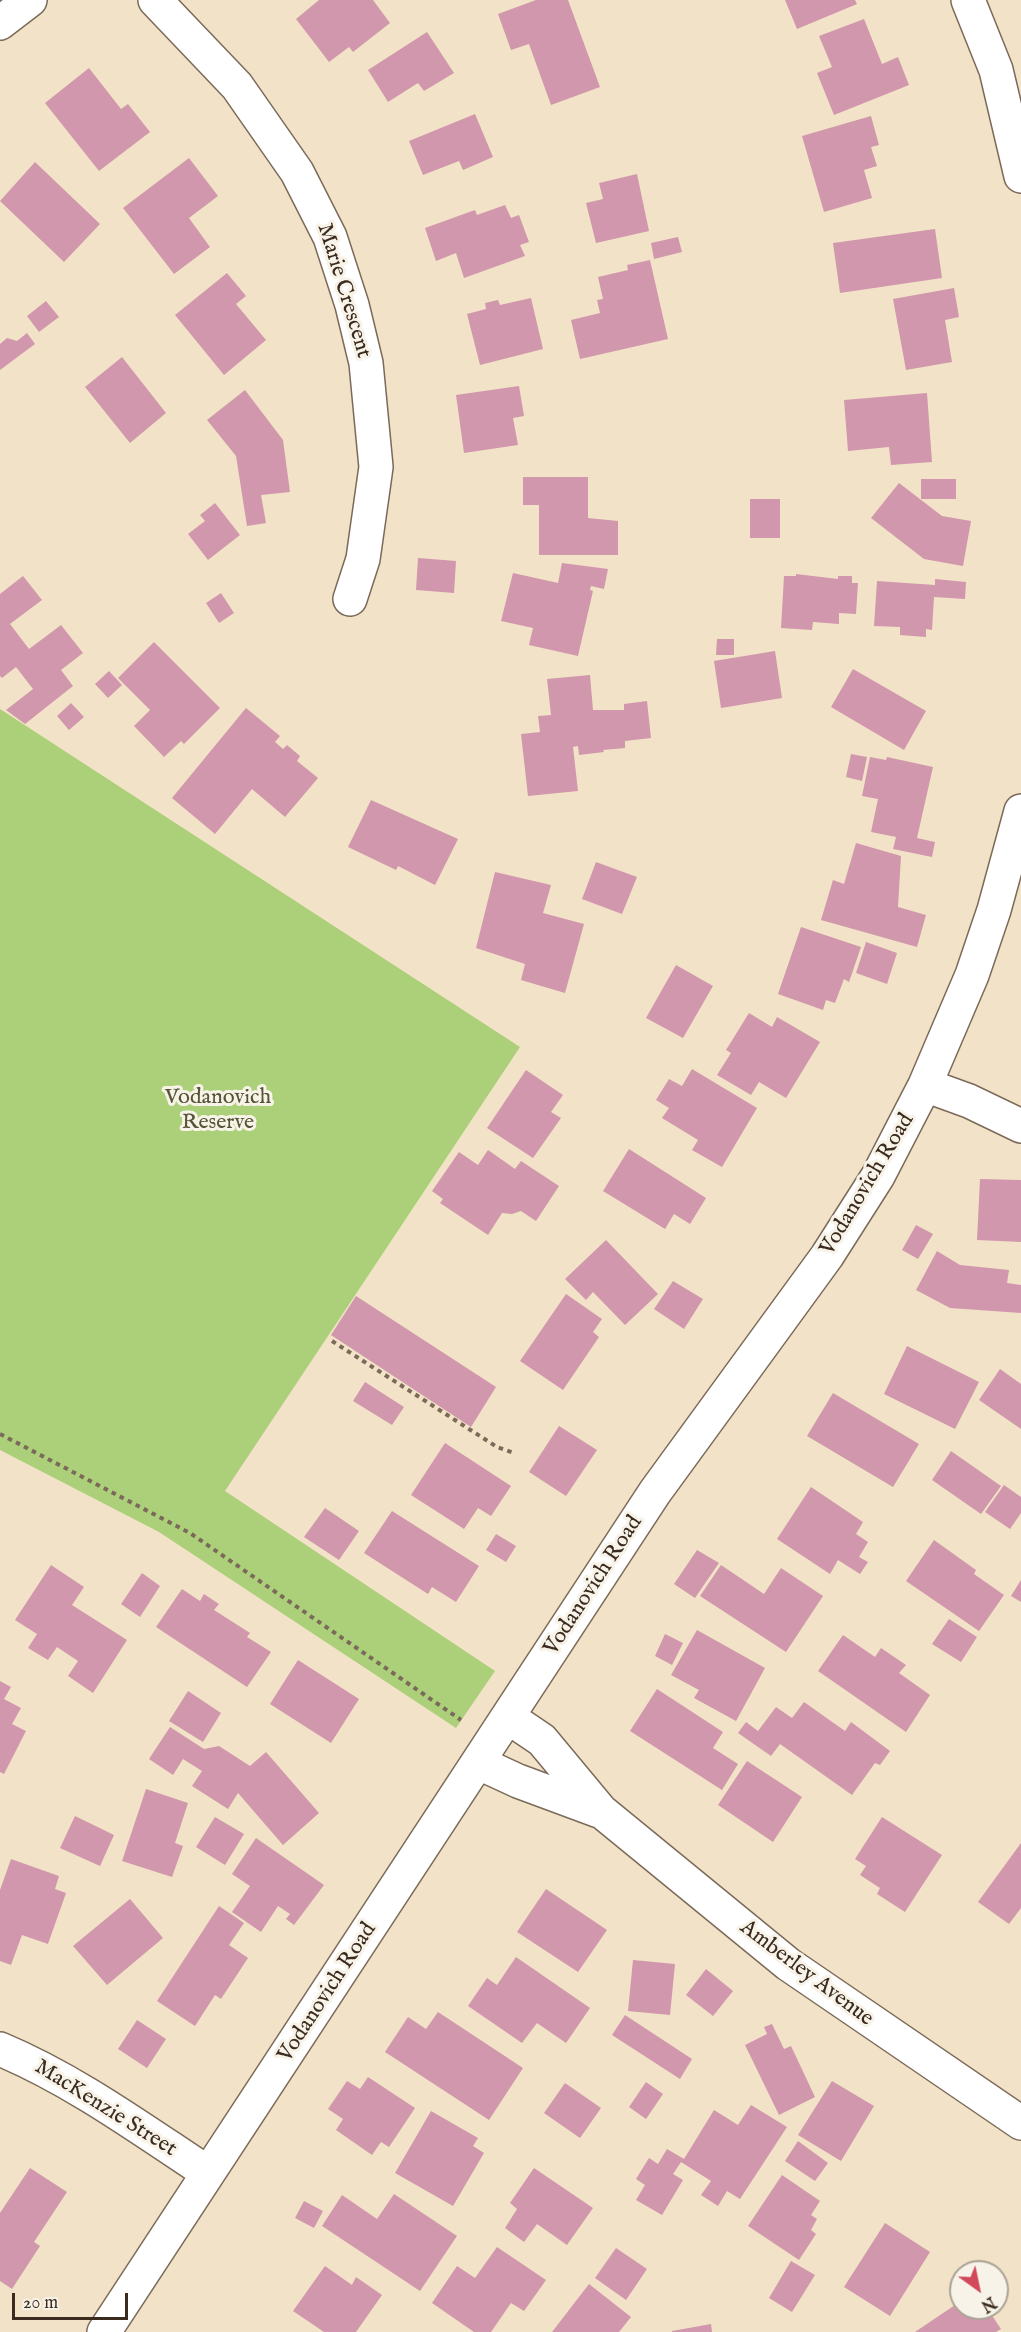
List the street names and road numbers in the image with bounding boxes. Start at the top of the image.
street label: Marie Crescent [310,221,376,361]
street label: Vodanovich Road [815,1109,921,1261]
street label: Vodanovich Road [539,1511,649,1661]
street label: Amberley Avenue [734,1915,878,2033]
street label: Vodanovich Road [273,1918,383,2068]
street label: MacKenzie Street [29,2055,181,2163]

